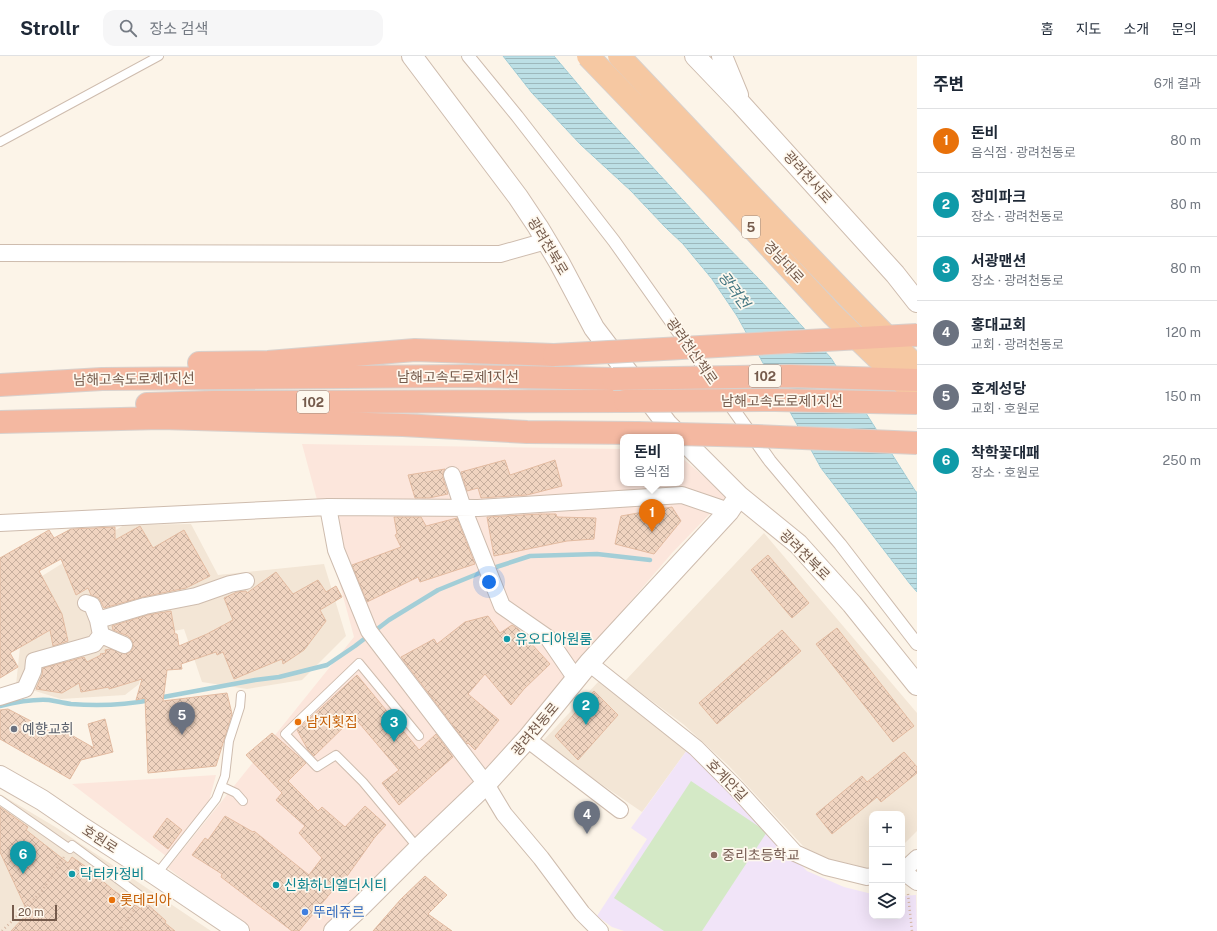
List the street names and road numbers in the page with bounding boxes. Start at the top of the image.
street label: 광려천서로 [781,148,836,206]
street label: 광려천북로 [525,214,572,278]
road number: 5 [742,216,760,238]
street label: 경남대로 [761,238,807,286]
street label: 광려천산책로 [663,315,721,387]
road number: 102 [749,365,781,387]
street label: 남해고속도로제1지선 [397,369,519,385]
street label: 남해고속도로제1지선 [73,370,195,388]
road number: 102 [297,391,329,413]
street label: 남해고속도로제1지선 [721,393,843,409]
street label: 광려천북로 [777,527,834,584]
street label: 광려천동로 [508,699,562,759]
street label: 호계안길 [703,756,751,804]
street label: 호원로 [79,822,121,856]

